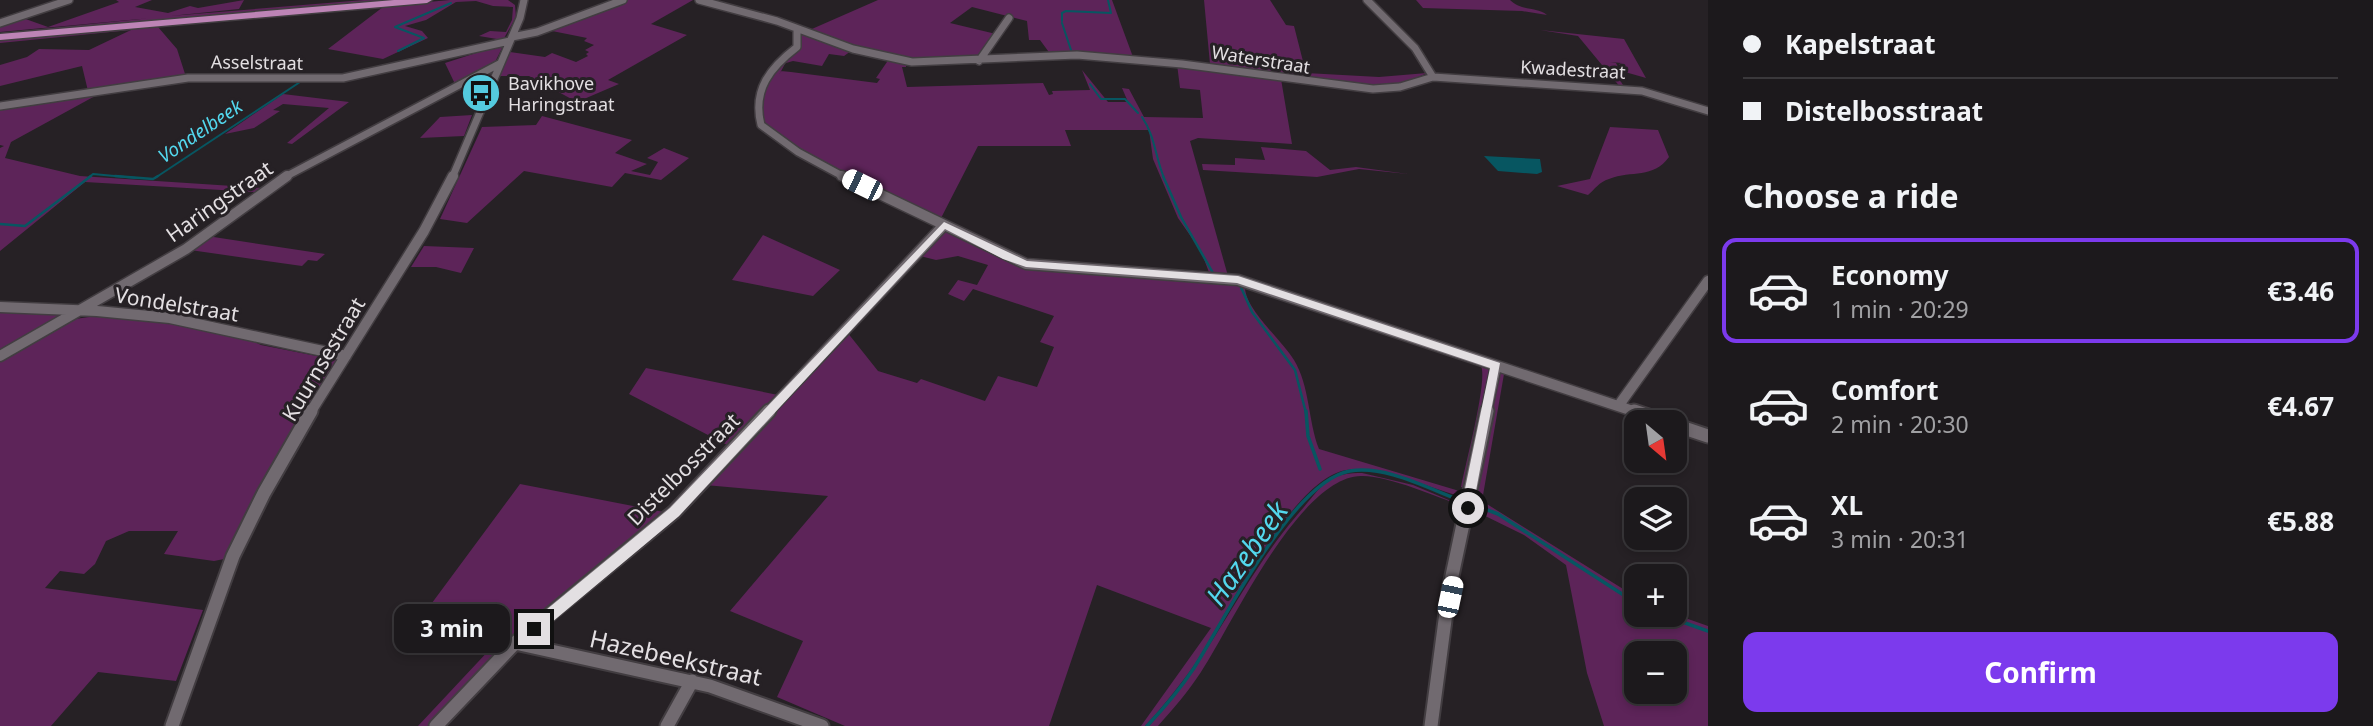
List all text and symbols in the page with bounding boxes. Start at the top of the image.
text: Kapelstraat [1785,26,1935,62]
street label: Waterstraat [1210,39,1312,79]
street label: Asselstraat [211,49,304,75]
street label: Kwadestraat [1520,54,1627,84]
place label: Bavikhove Haringstraat [508,71,615,116]
bus stop icon: Bavikhove Haringstraat [460,72,502,114]
water label: Vondelbeek [153,93,248,169]
text: Distelbosstraat [1785,93,1983,129]
street label: Haringstraat [160,154,278,248]
car [839,166,886,204]
text: Choose a ride [1743,174,1959,217]
text: Economy [1831,257,1949,293]
icon: car [1747,259,1810,322]
text: €3.46 [2267,273,2334,309]
street label: Vondelstraat [113,280,241,328]
street label: Kuurnsestraat [275,292,371,426]
text: 1 min · 20:29 [1831,293,1969,325]
text: Comfort [1831,372,1939,408]
icon: car [1747,374,1810,437]
text: €4.67 [2267,388,2334,424]
street label: Distelbosstraat [621,406,746,531]
text: 2 min · 20:30 [1831,408,1969,440]
north arrow [1624,410,1687,472]
map controls [1624,410,1687,704]
button: layers [1624,487,1687,550]
text: XL [1831,487,1863,523]
icon: car [1747,489,1810,552]
water label: Hazebeek [1196,492,1296,613]
route start [1452,492,1484,524]
text: €5.88 [2267,503,2334,539]
text: 3 min · 20:31 [1831,523,1969,555]
button: + [1624,564,1687,627]
car [1436,574,1465,620]
callout: 3 min [394,604,510,654]
text: 3 min [420,612,484,644]
route end [518,613,550,645]
street label: Hazebeekstraat [587,621,766,693]
button: Confirm [1743,632,2338,712]
button: − [1624,641,1687,704]

